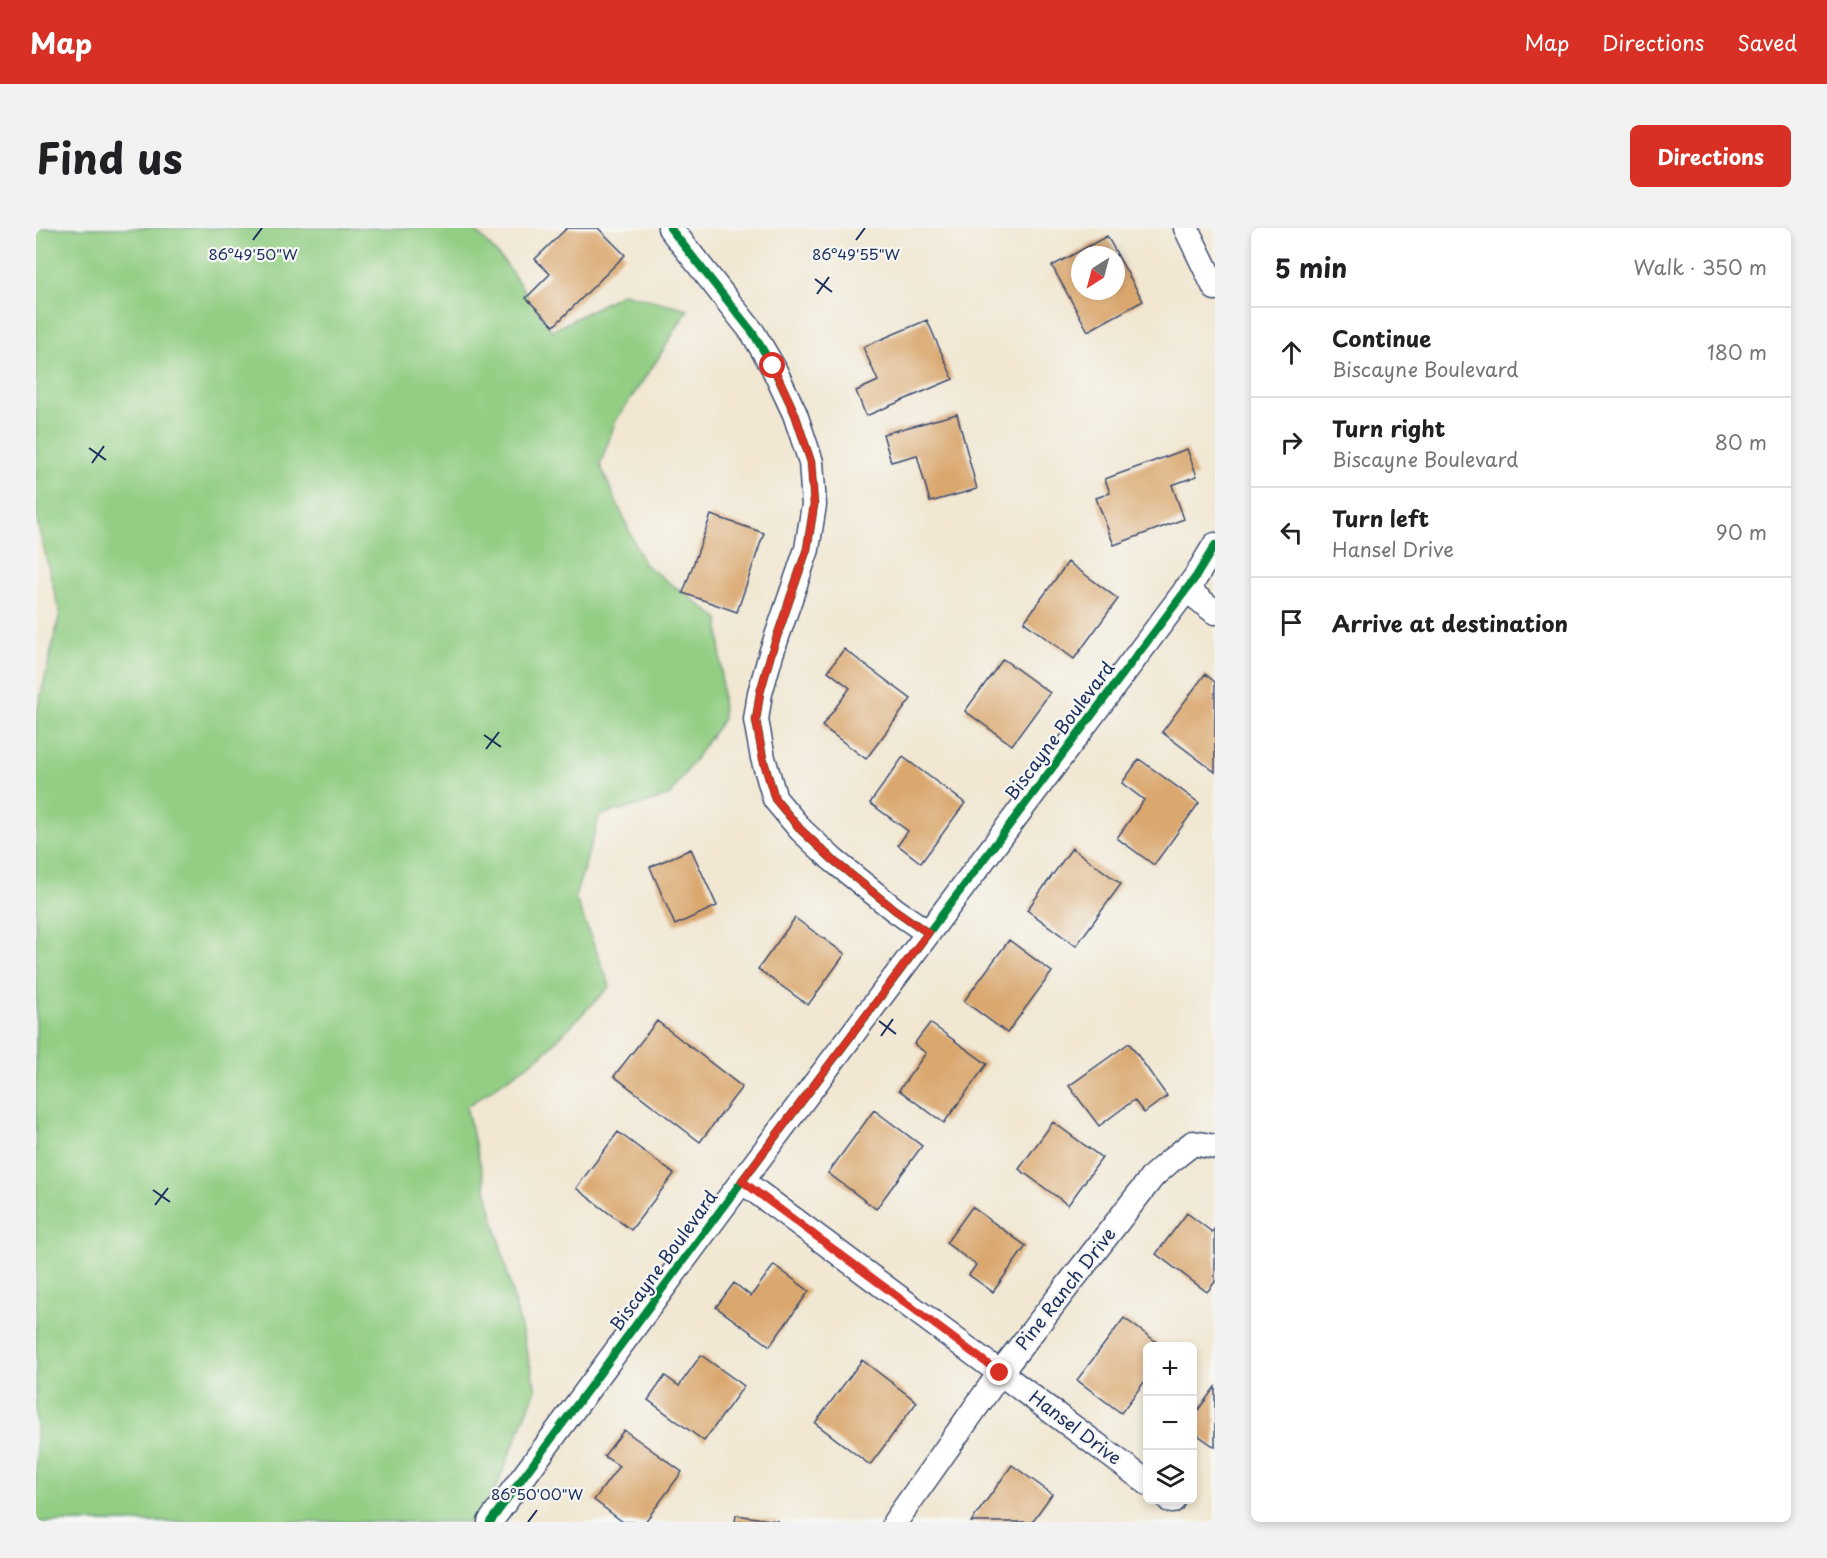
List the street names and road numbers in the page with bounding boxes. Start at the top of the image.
street label: Biscayne Boulevard [998,655,1120,805]
street label: Biscayne Boulevard [603,1184,723,1336]
street label: Pine Ranch Drive [1008,1221,1122,1355]
street label: Hansel Drive [1024,1383,1128,1471]

